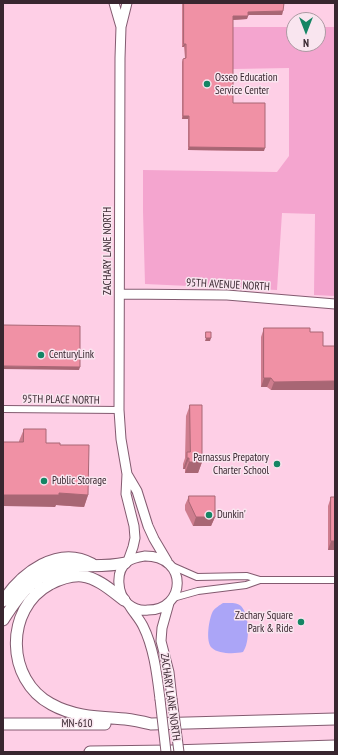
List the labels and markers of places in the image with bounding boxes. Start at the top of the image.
place label: Osseo Education Service Center [215,71,278,97]
marker: Osseo Education Service Center [202,79,212,89]
place label: CenturyLink [49,348,94,362]
marker: CenturyLink [36,350,46,360]
place label: Parnassus Prepatory Charter School [193,451,269,477]
marker: Parnassus Prepatory Charter School [272,459,282,469]
place label: Public Storage [52,474,107,488]
marker: Public Storage [39,476,49,486]
place label: Dunkin' [217,508,246,522]
marker: Dunkin' [204,510,214,520]
place label: Zachary Square Park & Ride [235,609,293,635]
marker: Zachary Square Park & Ride [296,617,306,627]

